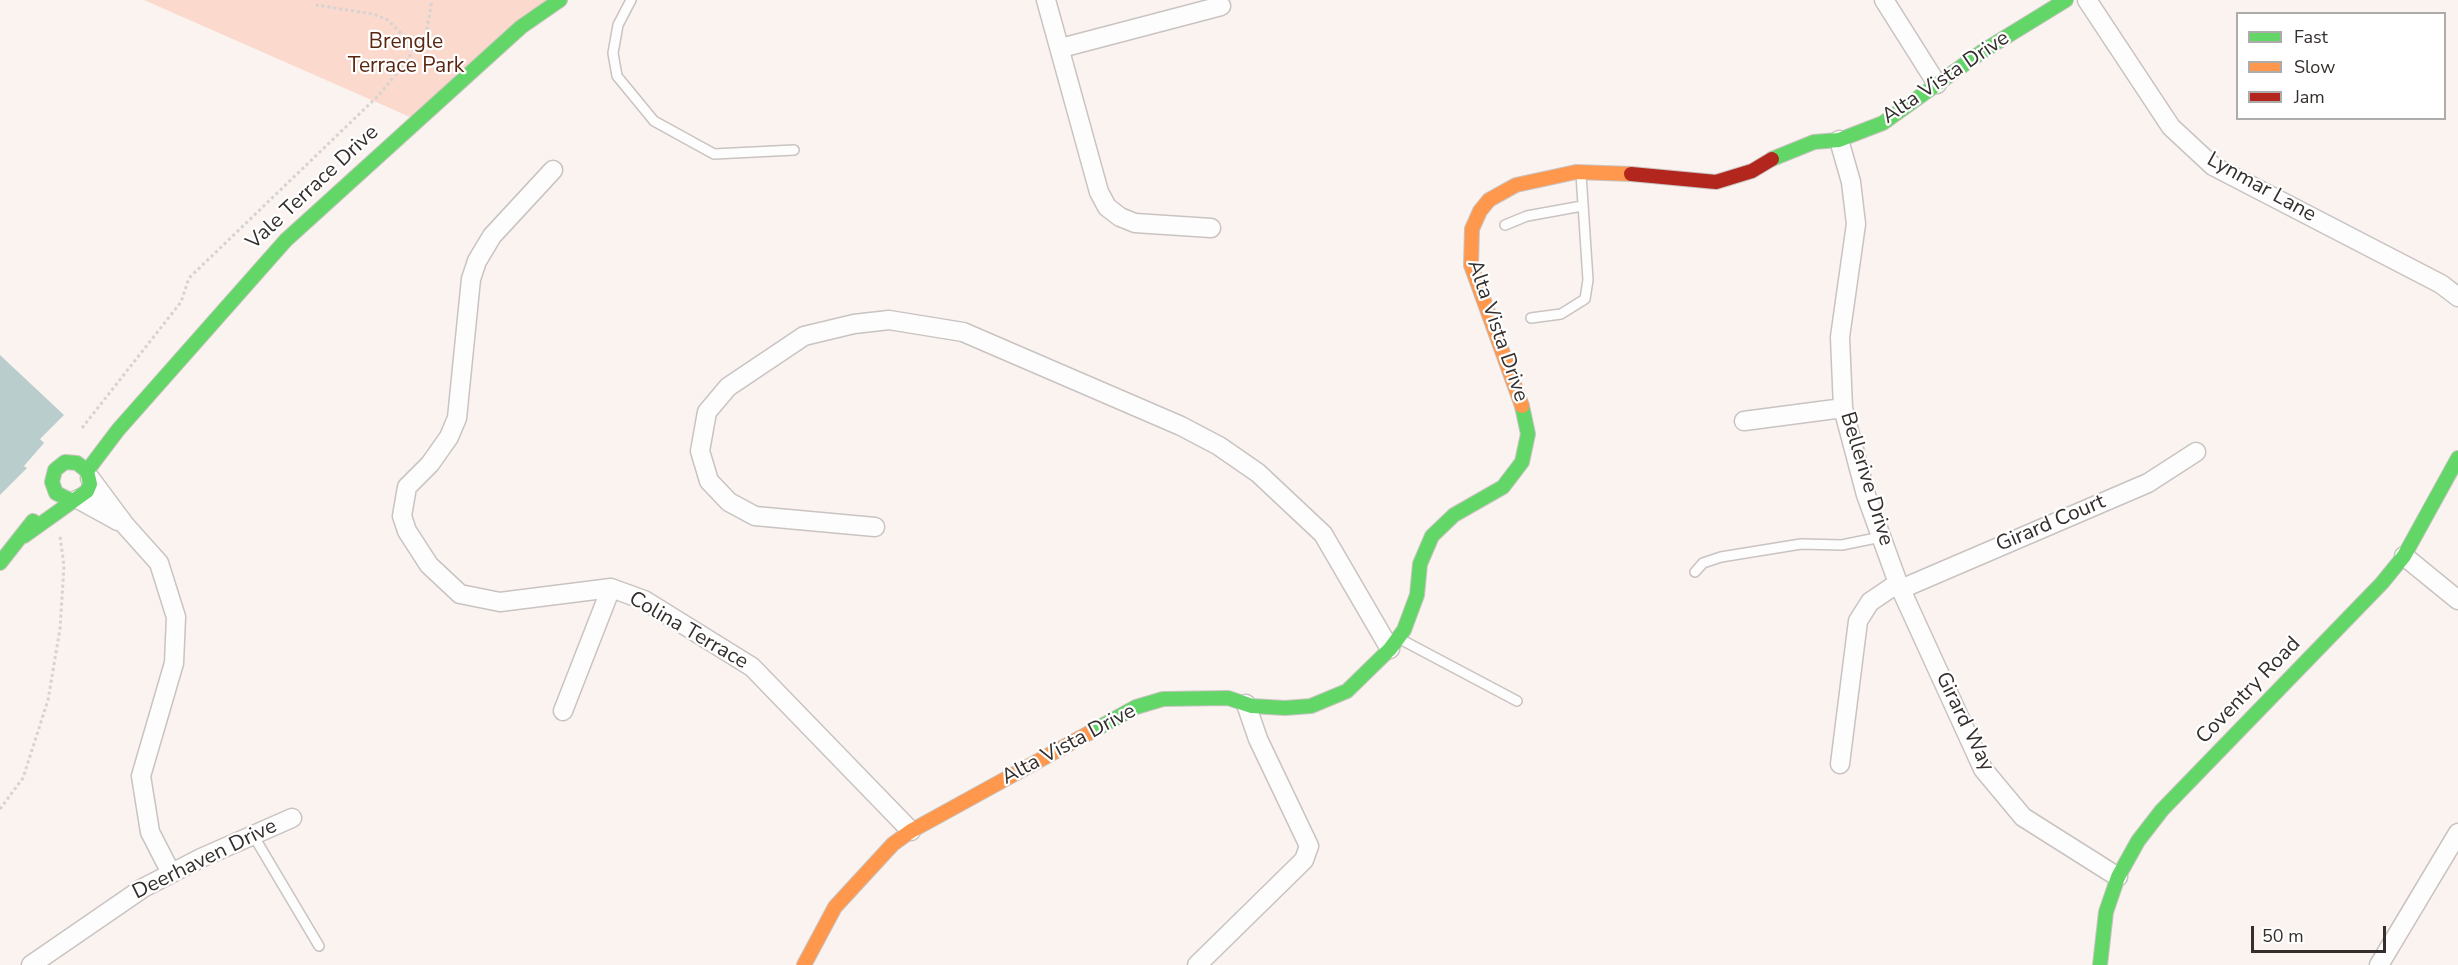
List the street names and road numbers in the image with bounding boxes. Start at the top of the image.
street label: Alta Vista Drive [1878,26,2014,130]
street label: Vale Terrace Drive [242,120,384,256]
street label: Lynmar Lane [2202,148,2320,228]
street label: Alta Vista Drive [1461,257,1533,405]
street label: Bellerive Drive [1834,409,1898,549]
street label: Girard Court [1993,490,2109,558]
street label: Colina Terrace [624,587,752,675]
street label: Coventry Road [2192,632,2306,750]
street label: Girard Way [1929,668,1999,776]
street label: Alta Vista Drive [998,699,1140,791]
street label: Deerhaven Drive [129,814,281,906]

